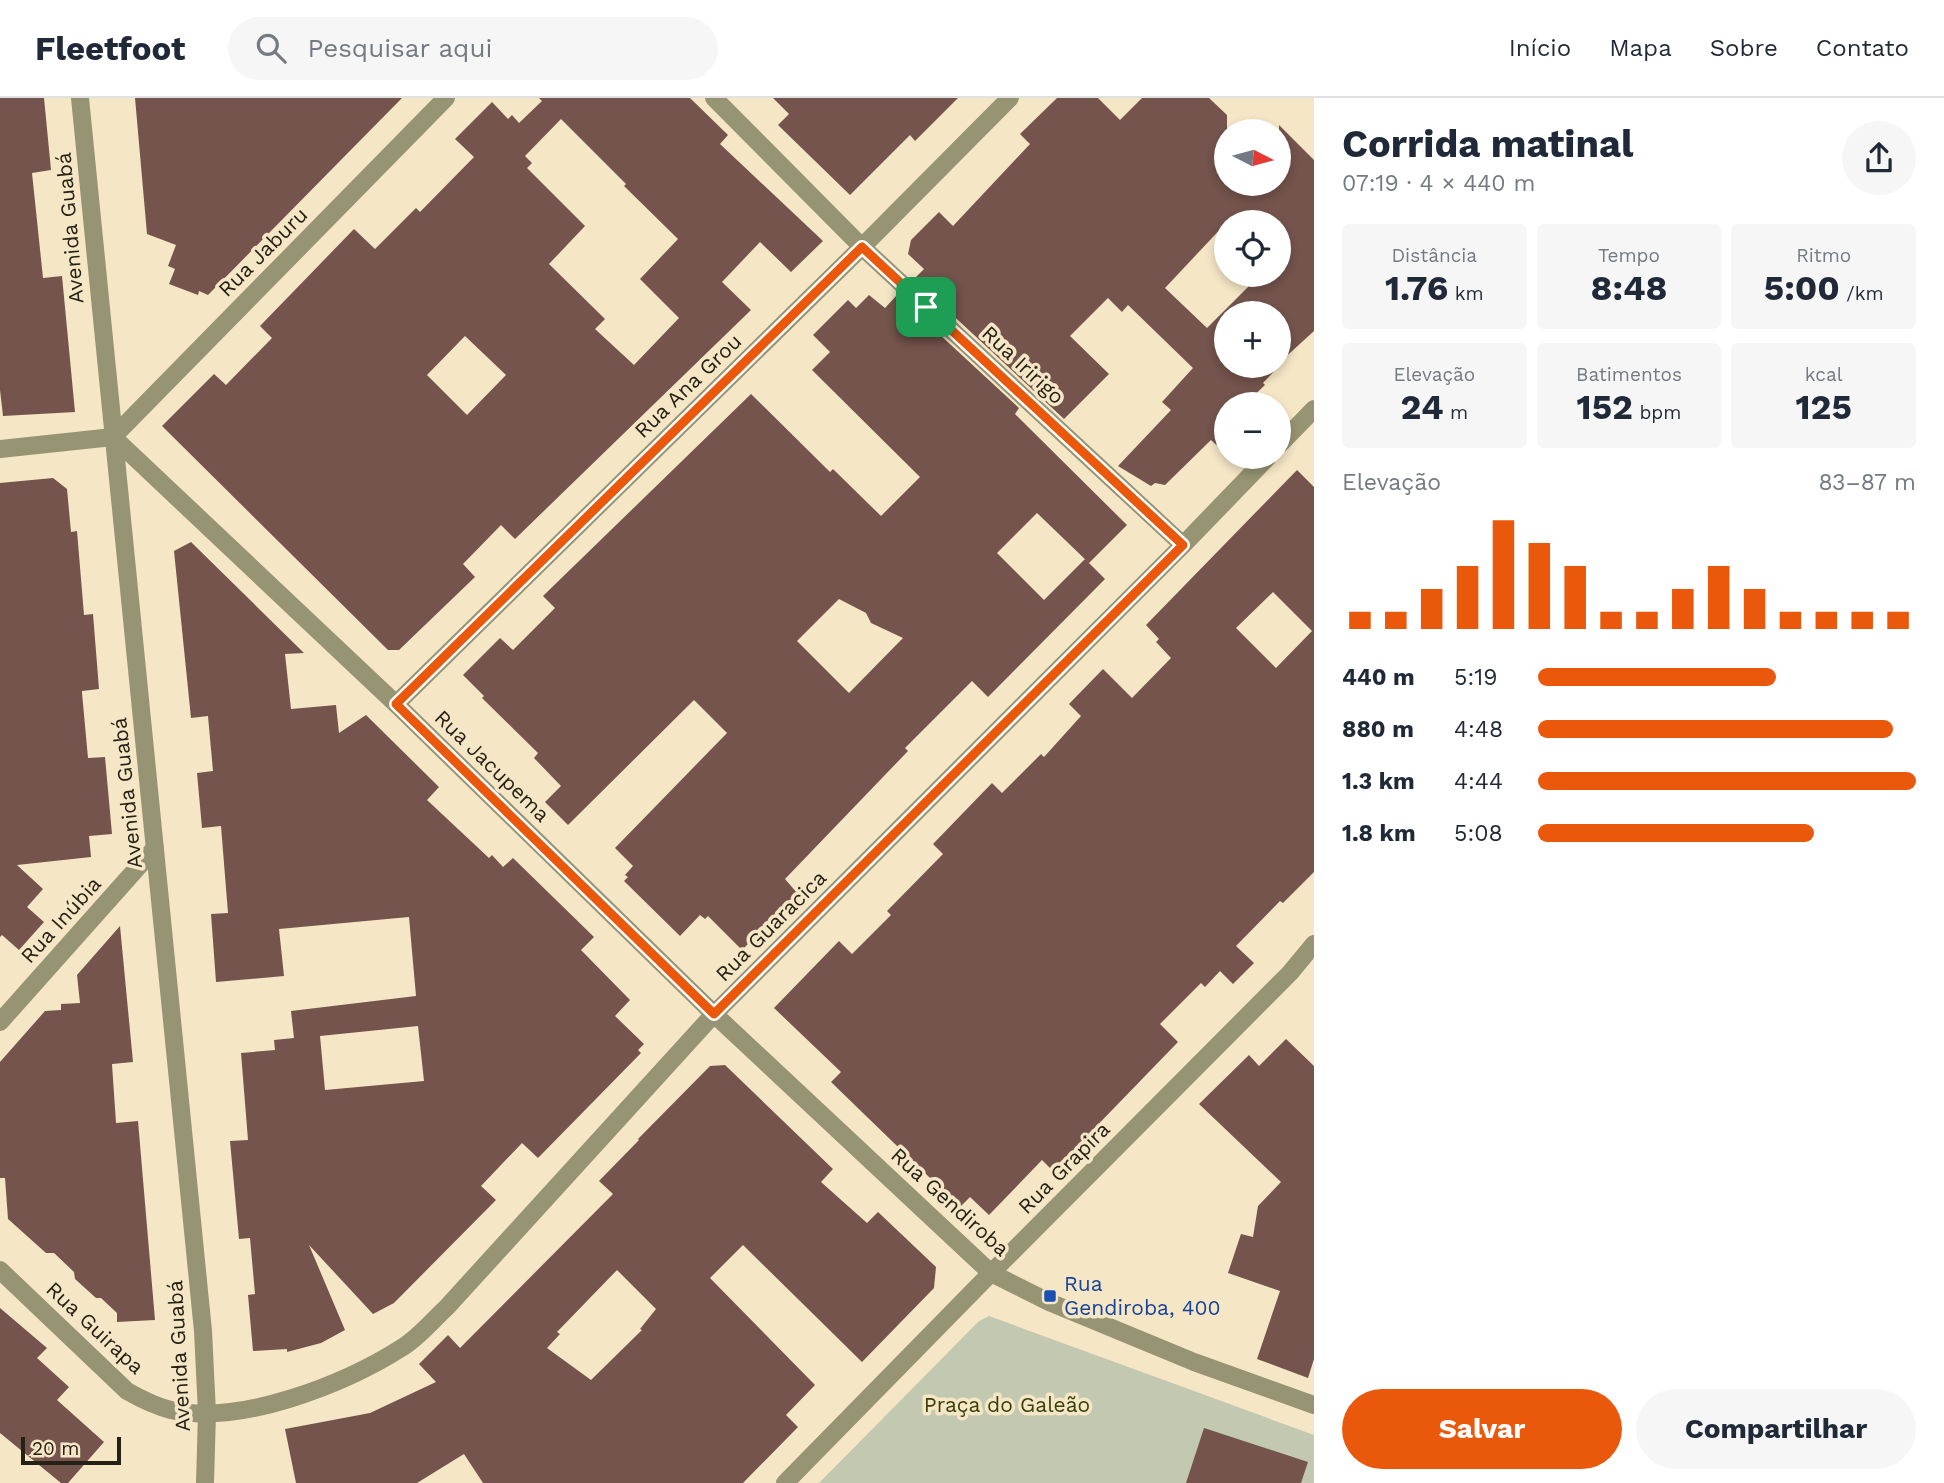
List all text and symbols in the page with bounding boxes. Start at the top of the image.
search box [228,17,718,80]
text: Fleetfoot [35,29,186,68]
icon: search [252,29,290,67]
text: Pesquisar aqui [308,33,492,63]
text: Início [1509,34,1571,62]
text: Mapa [1609,34,1672,62]
text: Sobre [1710,34,1778,62]
text: Contato [1816,34,1909,62]
north arrow [1214,119,1292,196]
map controls [1214,119,1291,469]
button: share [1842,121,1916,195]
text: Corrida matinal [1342,122,1633,166]
street label: Avenida Guabá [50,151,89,305]
text: 07:19 · 4 × 440 m [1342,170,1535,197]
street label: Rua Jaburu [213,202,312,301]
button: locate [1214,210,1291,287]
text: Distância [1392,244,1477,267]
text: Tempo [1598,244,1660,267]
text: Ritmo [1796,244,1851,267]
text: 1.76 [1385,267,1448,309]
text: 8:48 [1590,267,1668,309]
text: 5:00 [1764,267,1840,309]
pin [896,277,956,337]
text: km [1448,282,1484,305]
text: /km [1840,282,1884,305]
icon: arrive [907,288,945,326]
button: + [1214,301,1291,378]
street label: Rua Iririgo [977,320,1070,409]
street label: Rua Ana Grou [629,328,746,443]
text: Elevação [1393,363,1475,386]
text: Batimentos [1576,363,1682,386]
text: kcal [1805,363,1842,386]
text: 24 [1401,386,1444,428]
text: 152 [1577,386,1633,428]
text: 125 [1795,386,1852,428]
button: − [1214,392,1291,469]
text: m [1444,401,1468,424]
text: bpm [1633,401,1681,424]
text: Elevação [1342,469,1441,496]
text: 83–87 m [1818,469,1916,496]
text: 440 m [1342,664,1415,691]
text: 5:19 [1454,664,1497,691]
street label: Rua Jacupema [430,705,555,827]
street label: Avenida Guabá [106,716,147,870]
text: 880 m [1342,716,1414,743]
text: 4:48 [1454,716,1503,743]
text: 1.3 km [1342,768,1415,795]
text: 4:44 [1454,768,1503,795]
text: 1.8 km [1342,820,1416,847]
text: 5:08 [1454,820,1503,847]
street label: Rua Guaracica [710,865,831,986]
street label: Rua Inúbia [15,871,106,968]
street label: Rua Grapira [1013,1116,1115,1219]
street label: Rua Gendiroba [886,1142,1015,1261]
place label: Rua Gendiroba, 400 [1064,1271,1221,1320]
street label: Rua Guirapa [41,1276,149,1379]
street label: Avenida Guabá [162,1280,195,1432]
marker: Rua Gendiroba, 400 [1042,1288,1058,1304]
button: Salvar [1342,1389,1622,1469]
button: Compartilhar [1636,1389,1916,1469]
park label: Praça do Galeão [924,1392,1090,1417]
scale bar [21,1434,121,1466]
text: 20 m [32,1437,79,1460]

